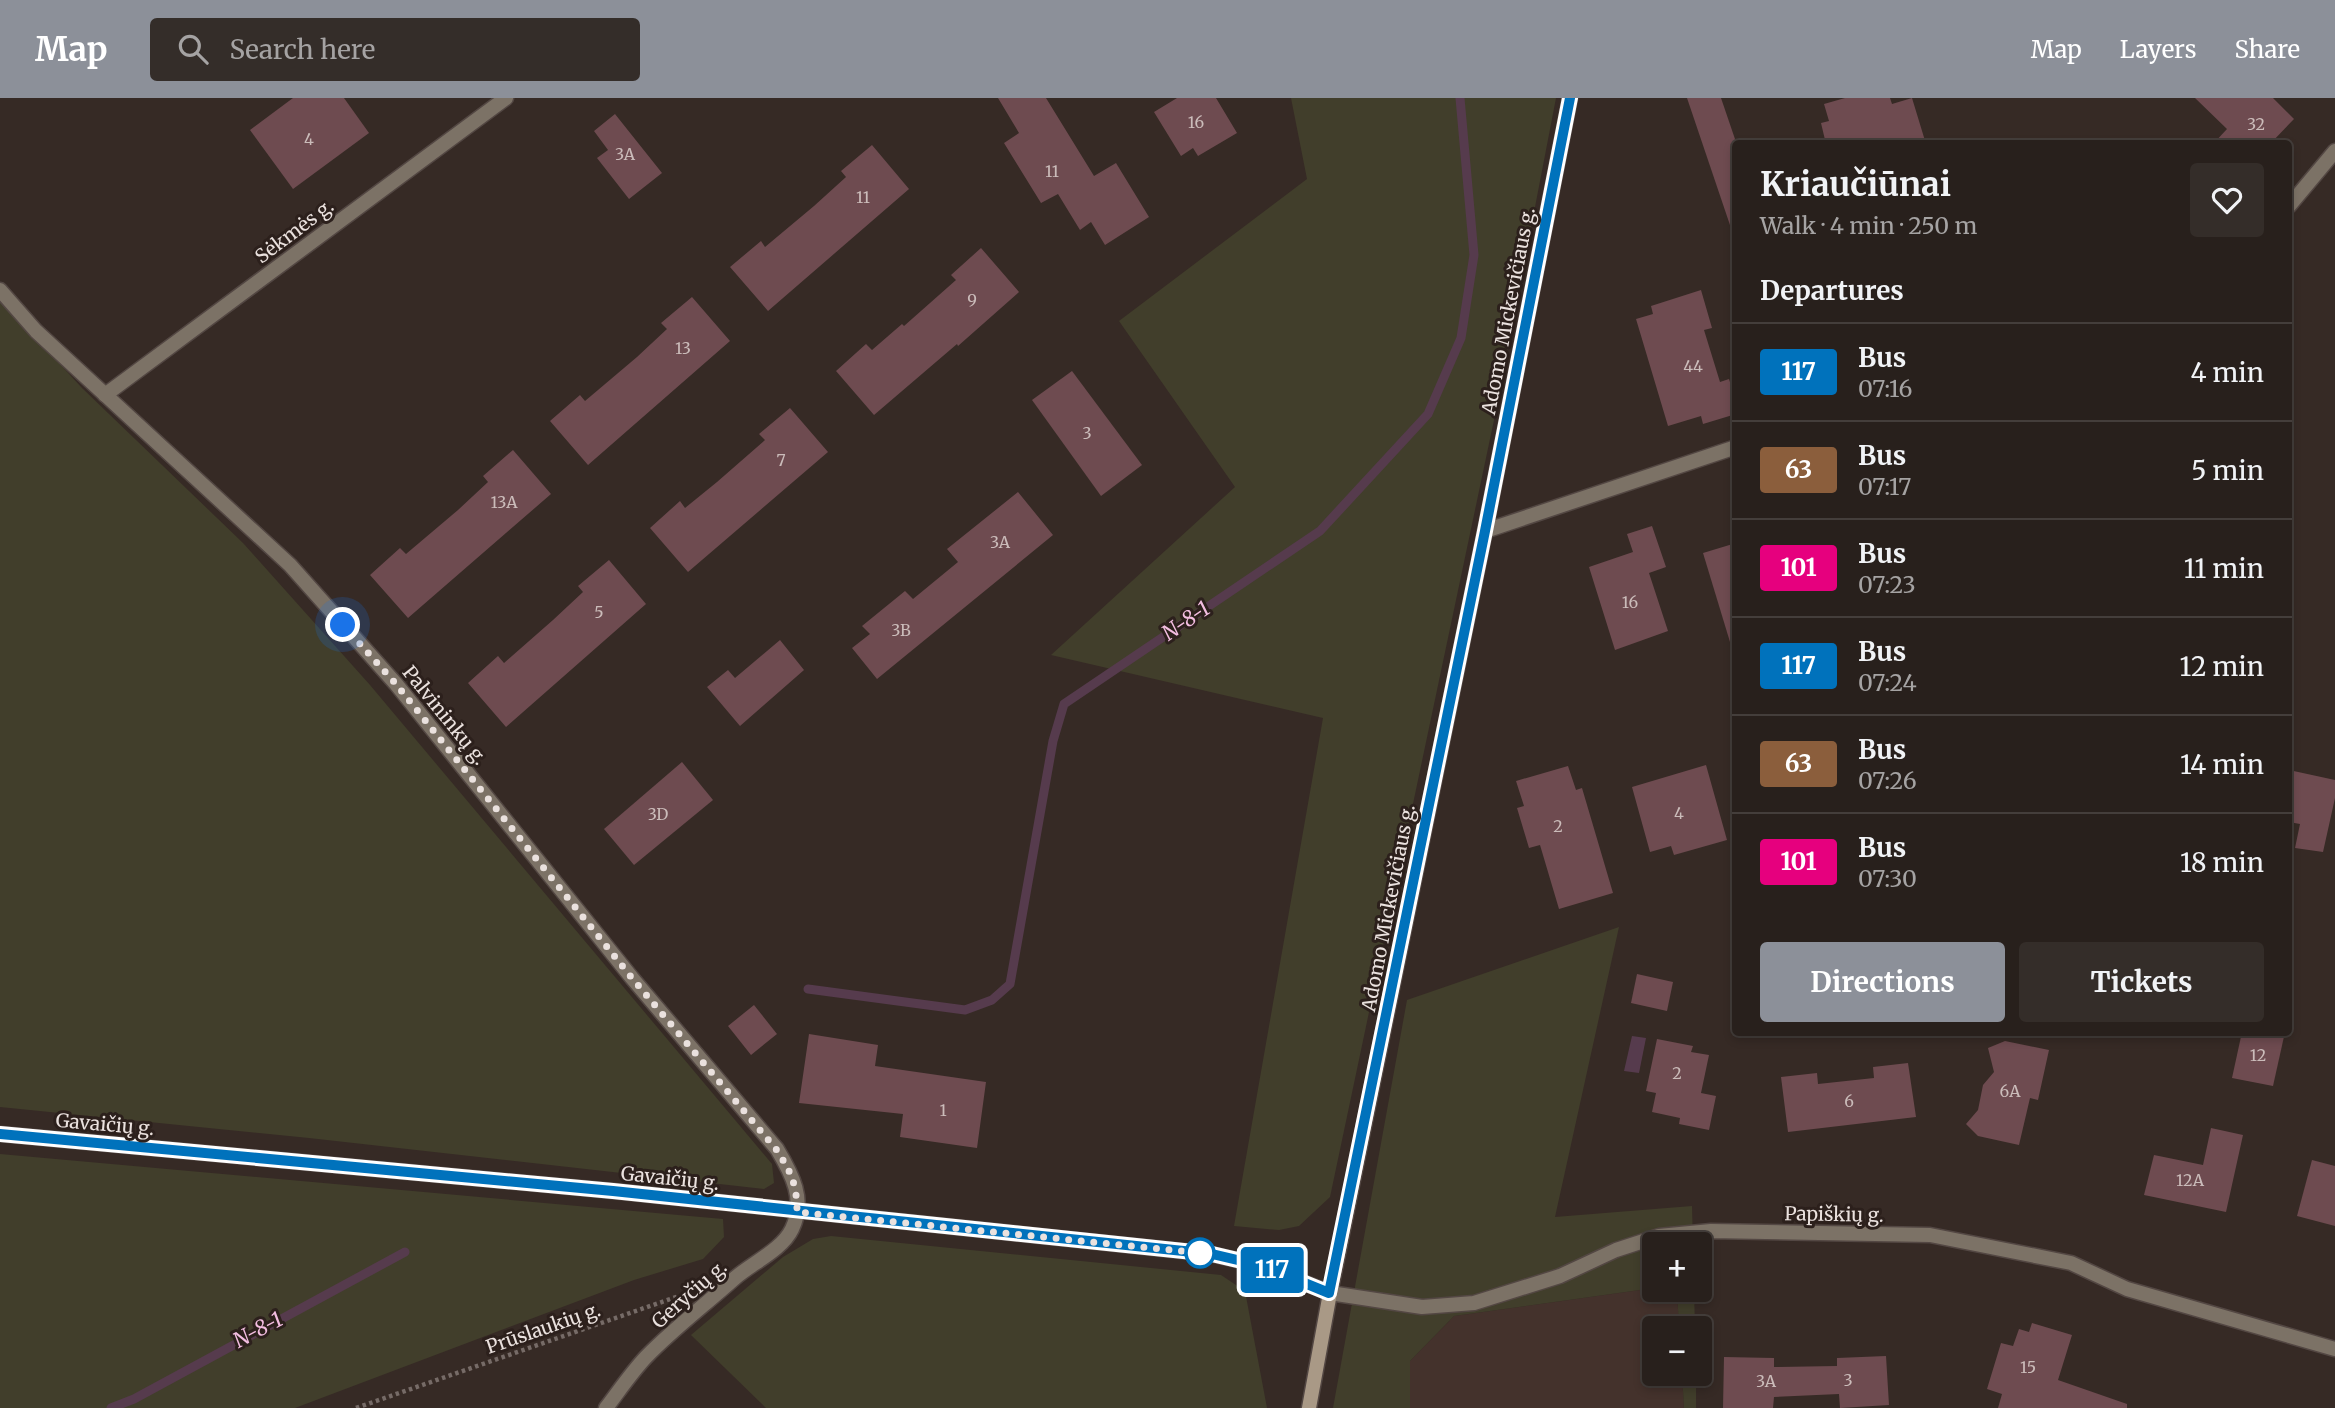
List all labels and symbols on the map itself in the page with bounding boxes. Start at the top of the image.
house number: 16 [1188,112,1204,132]
house number: 32 [2247,114,2265,134]
house number: 4 [304,129,314,149]
house number: 3A [615,144,636,164]
house number: 11 [1045,161,1059,181]
house number: 11 [856,187,870,207]
street label: Sėkmės g. [250,194,338,268]
street label: Adomo Mickevičiaus g. [1476,205,1540,418]
house number: 9 [967,290,977,310]
house number: 13 [675,338,691,358]
house number: 44 [1683,356,1703,376]
house number: 3 [1082,423,1092,443]
house number: 7 [776,450,786,470]
house number: 13A [491,492,518,512]
house number: 3A [990,532,1011,552]
house number: 16 [1622,592,1638,612]
water label: N-8-1 [1157,595,1215,646]
house number: 5 [594,602,604,622]
your location [325,607,360,642]
house number: 3B [891,620,911,640]
street label: Palvininkų g. [398,661,492,769]
street label: Adomo Mickevičiaus g. [1356,802,1420,1015]
house number: 4 [1674,803,1684,823]
house number: 3D [648,804,668,824]
house number: 2 [1553,816,1563,836]
house number: 12 [2250,1045,2266,1065]
house number: 2 [1672,1063,1682,1083]
house number: 6A [2000,1081,2021,1101]
house number: 6 [1844,1091,1854,1111]
house number: 1 [939,1100,947,1120]
street label: Gavaičių g. [55,1108,155,1140]
street label: Gavaičių g. [620,1161,720,1195]
house number: 12A [2176,1170,2205,1190]
street label: Papiškių g. [1784,1201,1884,1227]
unlabelled marker [1185,1238,1215,1268]
line badge: 117 [1232,1247,1312,1293]
street label: Geryčių g. [646,1255,732,1333]
street label: Prūslaukių g. [482,1297,604,1359]
water label: N-8-1 [228,1305,287,1354]
house number: 15 [2020,1357,2036,1377]
house number: 3 [1843,1370,1853,1390]
house number: 3A [1756,1371,1777,1391]

